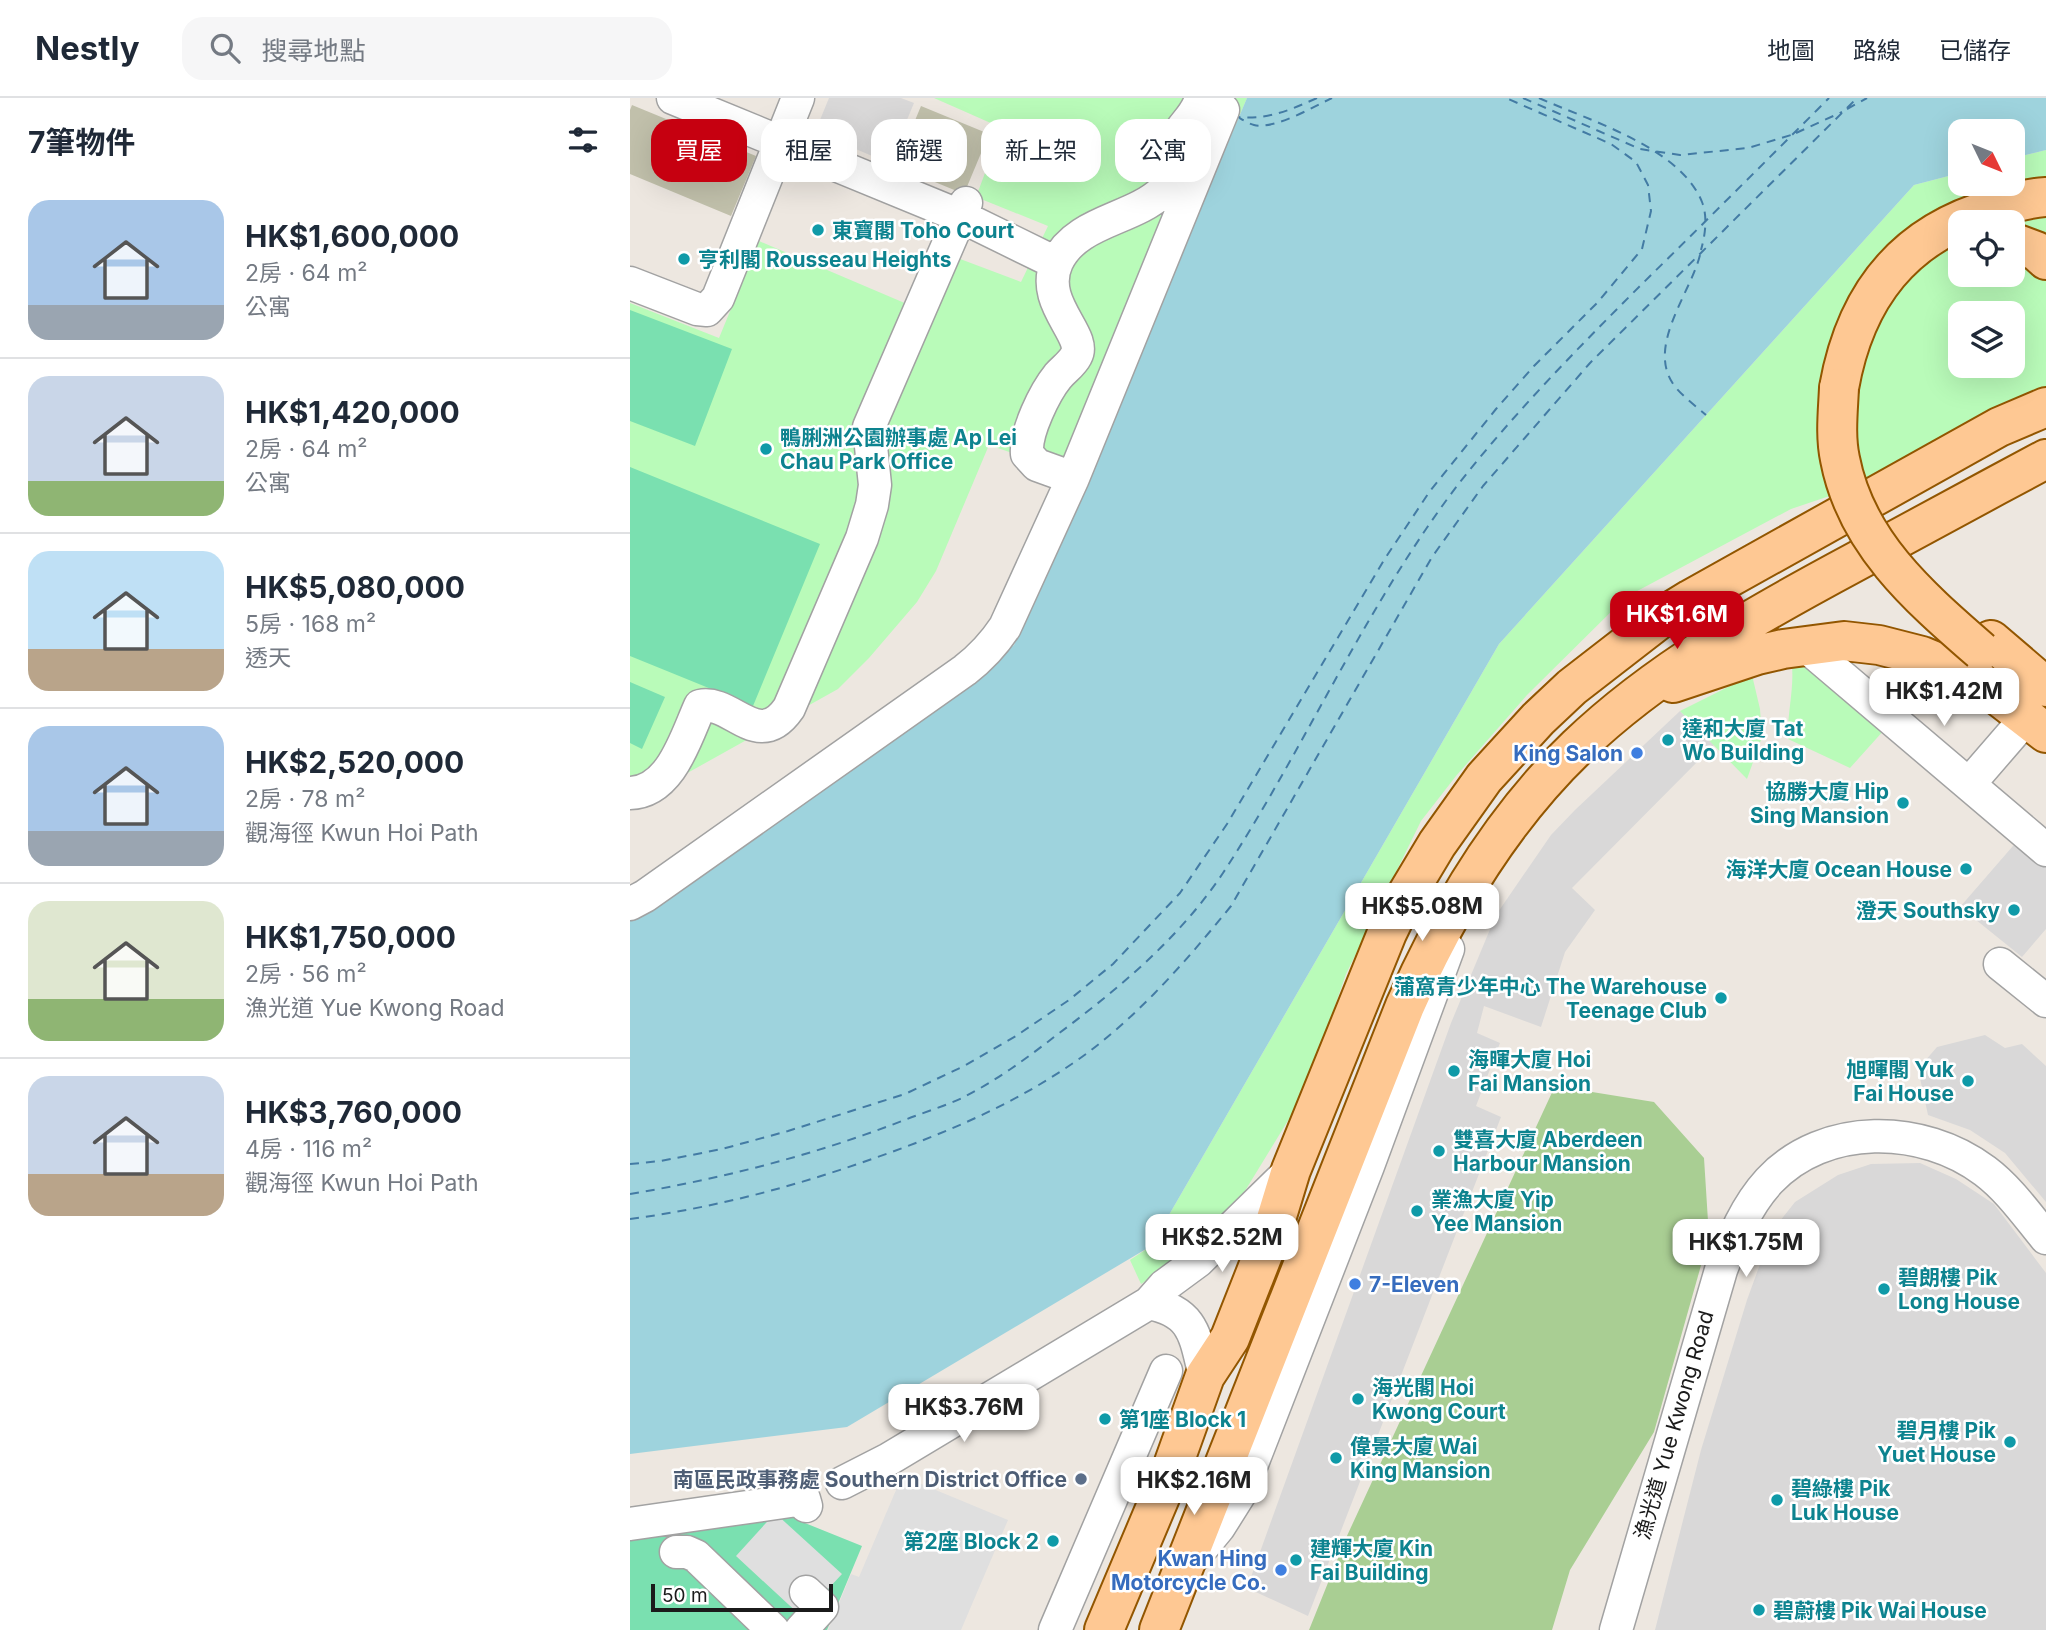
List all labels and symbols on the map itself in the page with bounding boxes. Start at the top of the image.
north arrow [1948,119,2025,196]
place label: 東寶閣 Toho Court [832,218,1015,243]
marker: 東寶閣 Toho Court [810,222,826,238]
place label: 亨利閣 Rousseau Heights [698,247,951,272]
marker: 亨利閣 Rousseau Heights [676,251,692,267]
place label: 鴨脷洲公園辦事處 Ap Lei Chau Park Office [780,425,1017,474]
marker: 鴨脷洲公園辦事處 Ap Lei Chau Park Office [758,441,774,457]
pin: HK$1.6M [1612,592,1742,651]
pin: HK$1.42M [1872,668,2016,728]
place label: 達和大廈 Tat Wo Building [1682,716,1804,765]
marker: 達和大廈 Tat Wo Building [1660,732,1676,748]
place label: King Salon [1513,741,1623,766]
marker: King Salon [1629,745,1645,761]
place label: 協勝大廈 Hip Sing Mansion [1750,779,1889,828]
marker: 協勝大廈 Hip Sing Mansion [1895,795,1911,811]
place label: 海洋大廈 Ocean House [1726,857,1952,882]
marker: 海洋大廈 Ocean House [1958,861,1974,877]
pin: HK$5.08M [1350,884,1494,943]
place label: 澄天 Southsky [1856,898,2000,923]
marker: 澄天 Southsky [2006,902,2022,918]
place label: 蒲窩青少年中心 The Warehouse Teenage Club [1394,974,1707,1023]
marker: 蒲窩青少年中心 The Warehouse Teenage Club [1713,990,1729,1006]
place label: 海暉大廈 Hoi Fai Mansion [1468,1047,1591,1096]
place label: 旭暉閣 Yuk Fai House [1846,1057,1955,1106]
marker: 海暉大廈 Hoi Fai Mansion [1446,1063,1462,1079]
marker: 旭暉閣 Yuk Fai House [1960,1073,1976,1089]
place label: 雙喜大廈 Aberdeen Harbour Mansion [1453,1127,1643,1176]
marker: 雙喜大廈 Aberdeen Harbour Mansion [1431,1143,1447,1159]
place label: 業漁大廈 Yip Yee Mansion [1431,1187,1562,1236]
marker: 業漁大廈 Yip Yee Mansion [1409,1203,1425,1219]
pin: HK$2.52M [1150,1214,1294,1274]
pin: HK$1.75M [1674,1220,1818,1279]
place label: 碧朗樓 Pik Long House [1898,1265,2020,1314]
place label: 7-Eleven [1369,1272,1459,1297]
marker: 7-Eleven [1347,1276,1363,1292]
marker: 碧朗樓 Pik Long House [1876,1281,1892,1297]
street label: 漁光道 Yue Kwong Road [1629,1308,1719,1542]
place label: 海光閣 Hoi Kwong Court [1372,1375,1506,1424]
pin: HK$3.76M [892,1384,1036,1444]
marker: 海光閣 Hoi Kwong Court [1350,1391,1366,1407]
place label: 第1座 Block 1 [1119,1407,1246,1432]
marker: 第1座 Block 1 [1097,1411,1113,1427]
place label: 碧月樓 Pik Yuet House [1877,1418,1997,1467]
place label: 偉景大廈 Wai King Mansion [1350,1434,1491,1483]
marker: 碧月樓 Pik Yuet House [2002,1434,2018,1450]
marker: 偉景大廈 Wai King Mansion [1328,1450,1344,1466]
pin: HK$2.16M [1122,1458,1266,1517]
place label: 南區民政事務處 Southern District Office [673,1467,1067,1492]
marker: 南區民政事務處 Southern District Office [1073,1471,1089,1487]
place label: 碧綠樓 Pik Luk House [1791,1476,1899,1525]
marker: 碧綠樓 Pik Luk House [1769,1492,1785,1508]
place label: 第2座 Block 2 [904,1529,1039,1554]
marker: 第2座 Block 2 [1045,1533,1061,1549]
place label: 建輝大廈 Kin Fai Building [1310,1536,1433,1585]
place label: Kwan Hing Motorcycle Co. [1111,1546,1267,1595]
marker: 建輝大廈 Kin Fai Building [1288,1552,1304,1568]
marker: Kwan Hing Motorcycle Co. [1273,1562,1289,1578]
scale bar [651,1581,833,1613]
place label: 碧蔚樓 Pik Wai House [1773,1598,1987,1623]
marker: 碧蔚樓 Pik Wai House [1751,1602,1767,1618]

